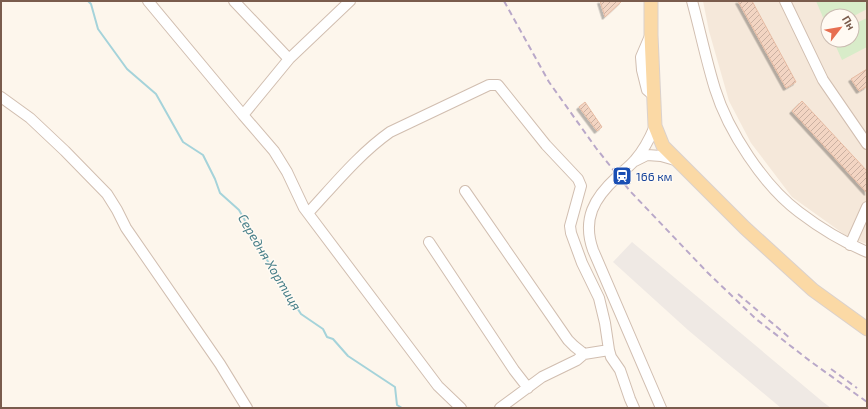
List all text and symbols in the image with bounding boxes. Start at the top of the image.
north arrow [820,8,860,48]
text: Пн [840,13,858,32]
station icon: 166 км [611,165,633,187]
place label: 166 км [636,169,673,183]
water label: Середня Хортиця [235,211,305,313]

